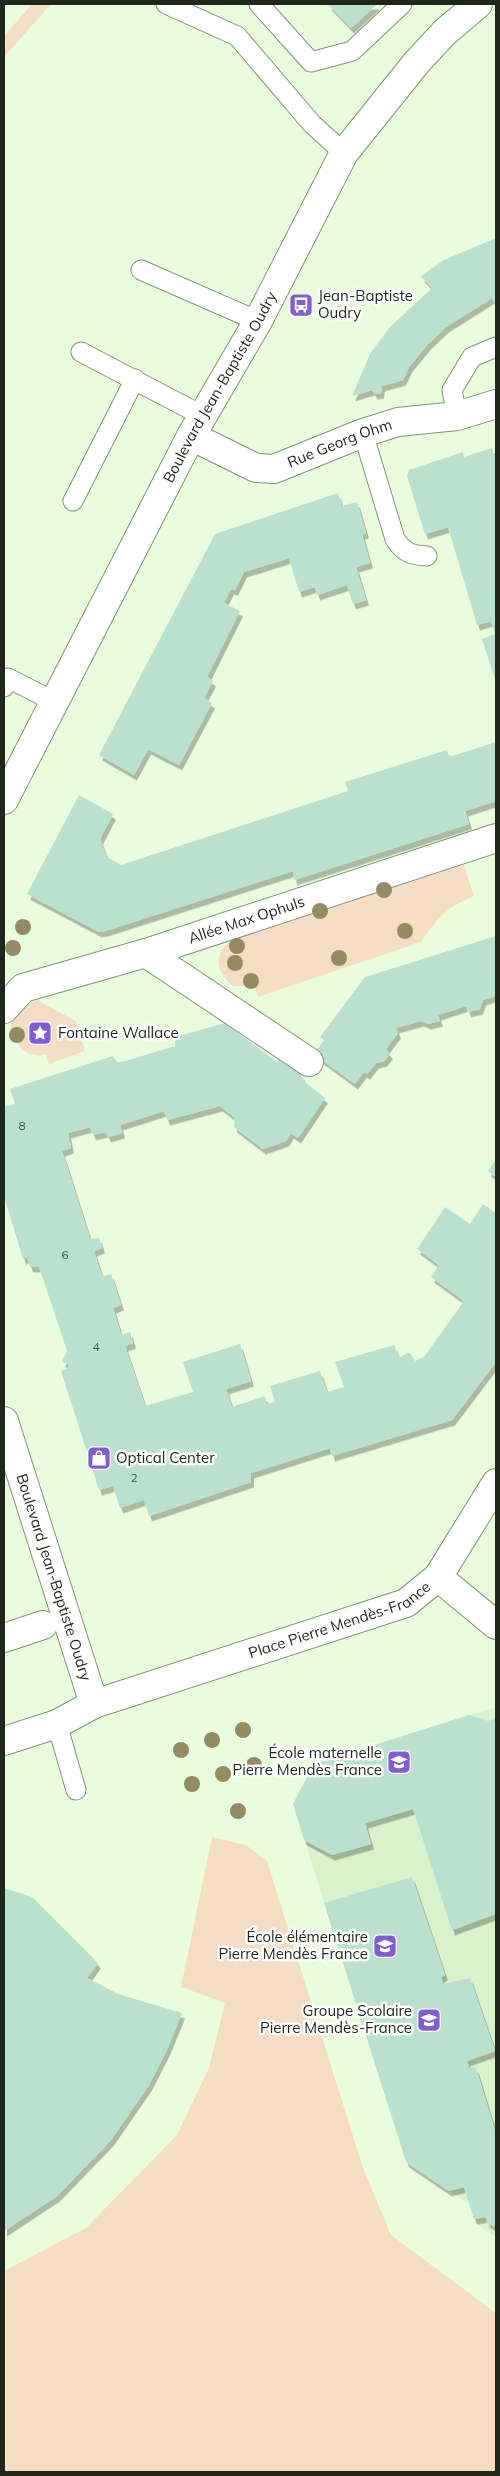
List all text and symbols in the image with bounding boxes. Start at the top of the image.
place label: Jean-Baptiste Oudry [318,286,413,322]
street label: Boulevard Jean-Baptiste Oudry [159,288,281,486]
bus stop icon: Jean-Baptiste Oudry [288,292,314,318]
street label: Rue Georg Ohm [284,414,394,472]
street label: Allée Max Ophuls [186,892,307,947]
place icon: Fontaine Wallace [27,1020,53,1046]
place label: Fontaine Wallace [58,1023,179,1042]
house number: 8 [18,1118,26,1133]
house number: 6 [61,1247,69,1262]
house number: 4 [92,1339,100,1354]
shop icon: Optical Center [86,1445,112,1471]
place label: Optical Center [116,1448,215,1467]
house number: 2 [130,1470,138,1485]
street label: Boulevard Jean-Baptiste Oudry [12,1471,96,1683]
street label: Place Pierre Mendès-France [246,1577,434,1662]
place label: École maternelle Pierre Mendès France [232,1743,382,1779]
school or university icon: École maternelle Pierre Mendès France [386,1749,412,1775]
place label: École élémentaire Pierre Mendès France [218,1927,368,1963]
school or university icon: École élémentaire Pierre Mendès France [372,1933,398,1959]
place label: Groupe Scolaire Pierre Mendès-France [260,2001,412,2037]
school or university icon: Groupe Scolaire Pierre Mendès-France [416,2007,442,2033]

